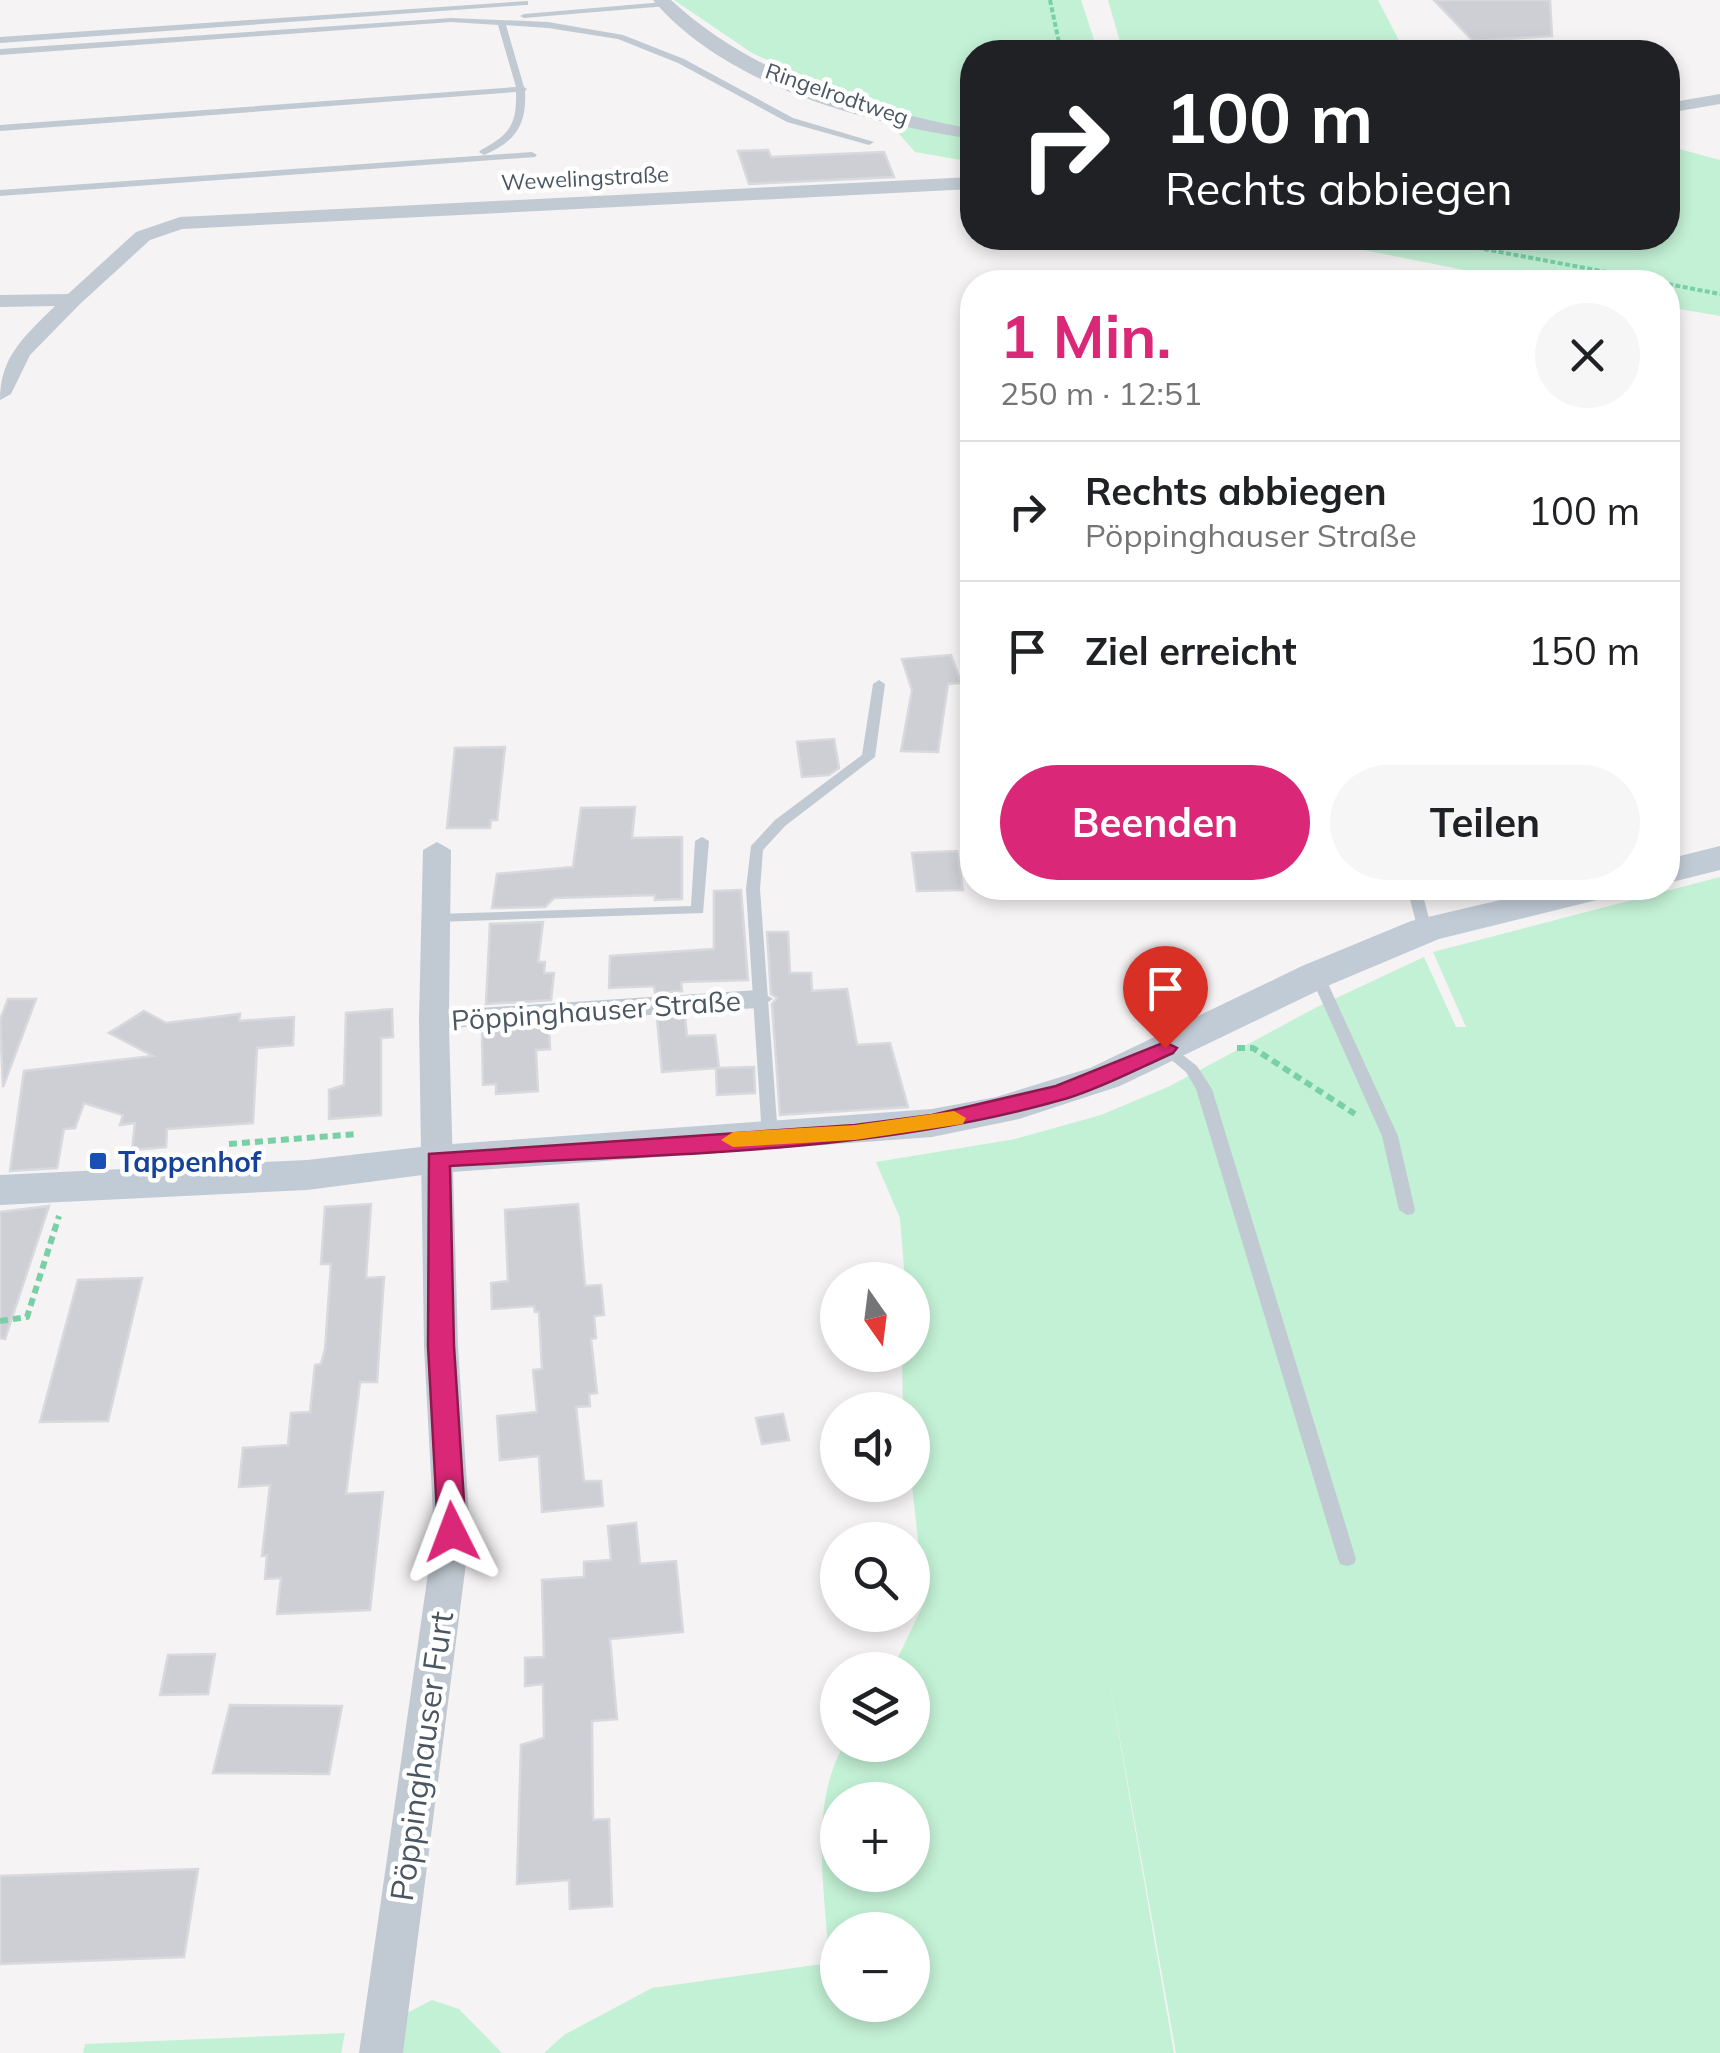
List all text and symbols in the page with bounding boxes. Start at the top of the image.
street label: Ringelrodtweg [762,56,912,132]
text: 100 m [1165,73,1373,161]
icon: right [1000,80,1130,210]
street label: Wewelingstraße [500,160,670,196]
text: Rechts abbiegen [1165,160,1513,216]
text: 1 Min. [1000,298,1171,373]
button: close [1535,303,1640,408]
text: 250 m · 12:51 [1000,373,1202,413]
text: Rechts abbiegen [1085,467,1387,515]
icon: right [1000,484,1055,539]
text: 100 m [1528,487,1640,535]
text: Pöppinghauser Straße [1085,515,1417,555]
icon: arrive [1000,624,1055,679]
text: Ziel erreicht [1085,627,1297,675]
text: 150 m [1528,627,1640,675]
button: Beenden [1000,765,1310,880]
button: Teilen [1330,765,1640,880]
pin [1123,946,1208,1049]
icon: arrive [1138,961,1193,1016]
street label: Pöppinghauser Straße [450,982,742,1038]
place label: Tappenhof [118,1144,262,1179]
marker: Tappenhof [87,1150,109,1172]
north arrow [820,1262,930,1372]
map controls [820,1262,930,2022]
button: sound [820,1392,930,1502]
position arrow [400,1480,504,1584]
button: search [820,1522,930,1632]
street label: Pöppinghauser Furt [381,1609,461,1903]
button: layers [820,1652,930,1762]
button: + [820,1782,930,1892]
button: − [820,1912,930,2022]

